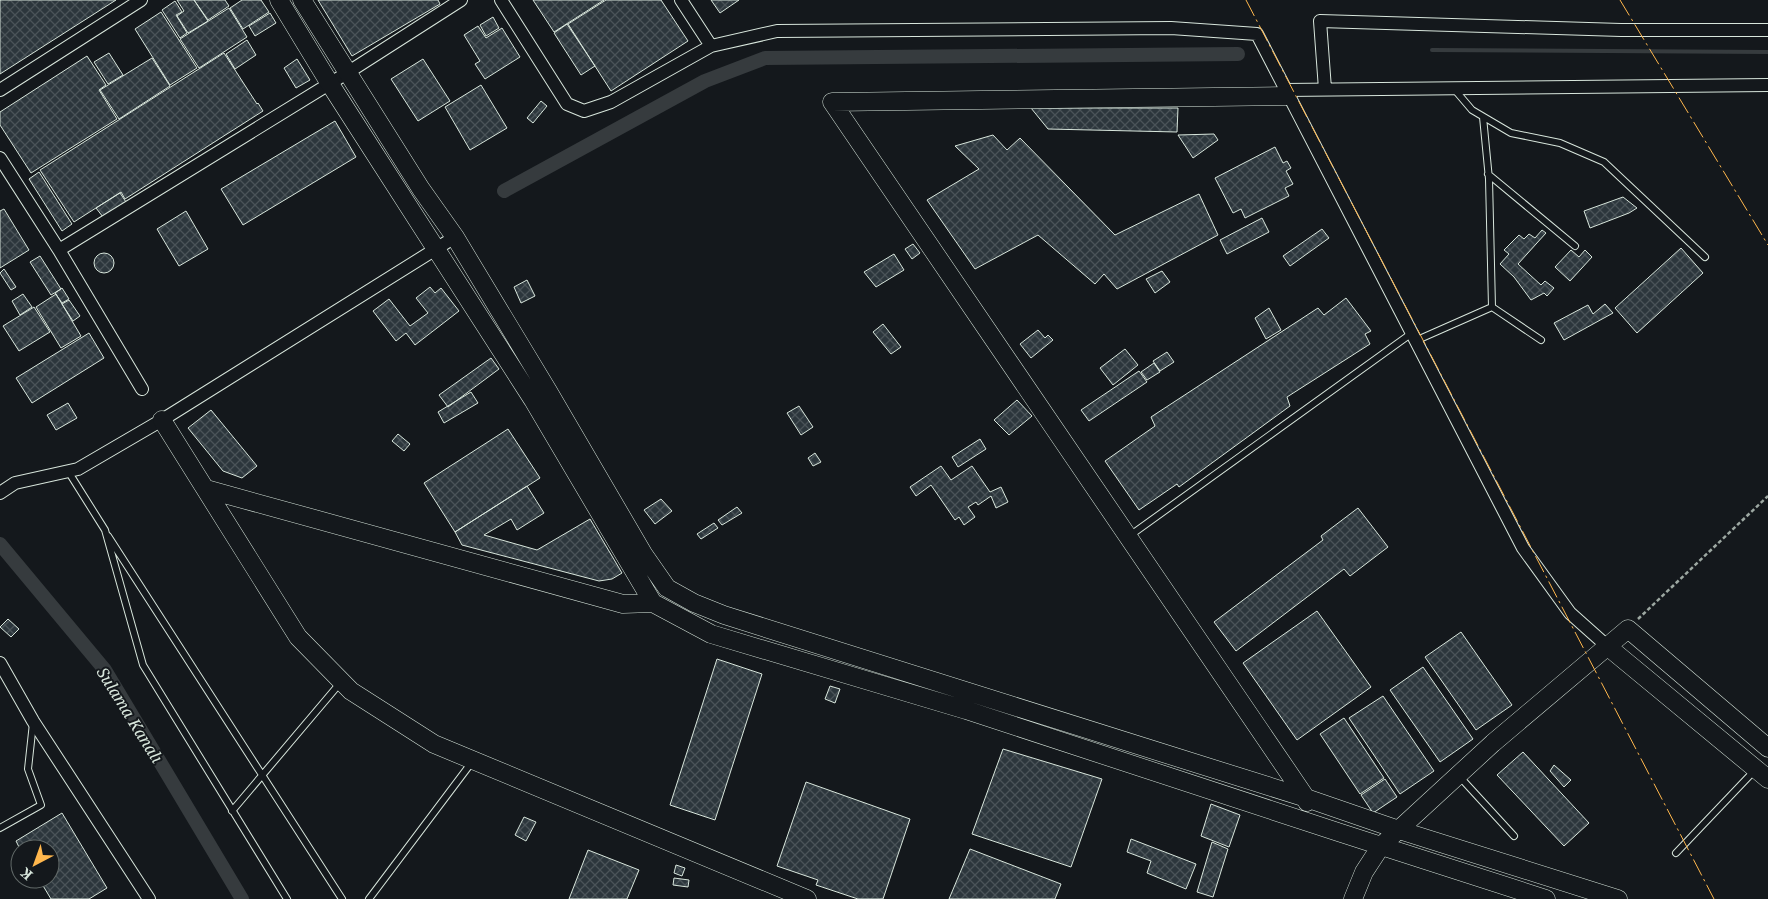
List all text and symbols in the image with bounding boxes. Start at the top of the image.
water label: Sulama Kanalı [92,663,168,767]
north arrow [10,839,60,889]
text: K [15,863,36,885]

